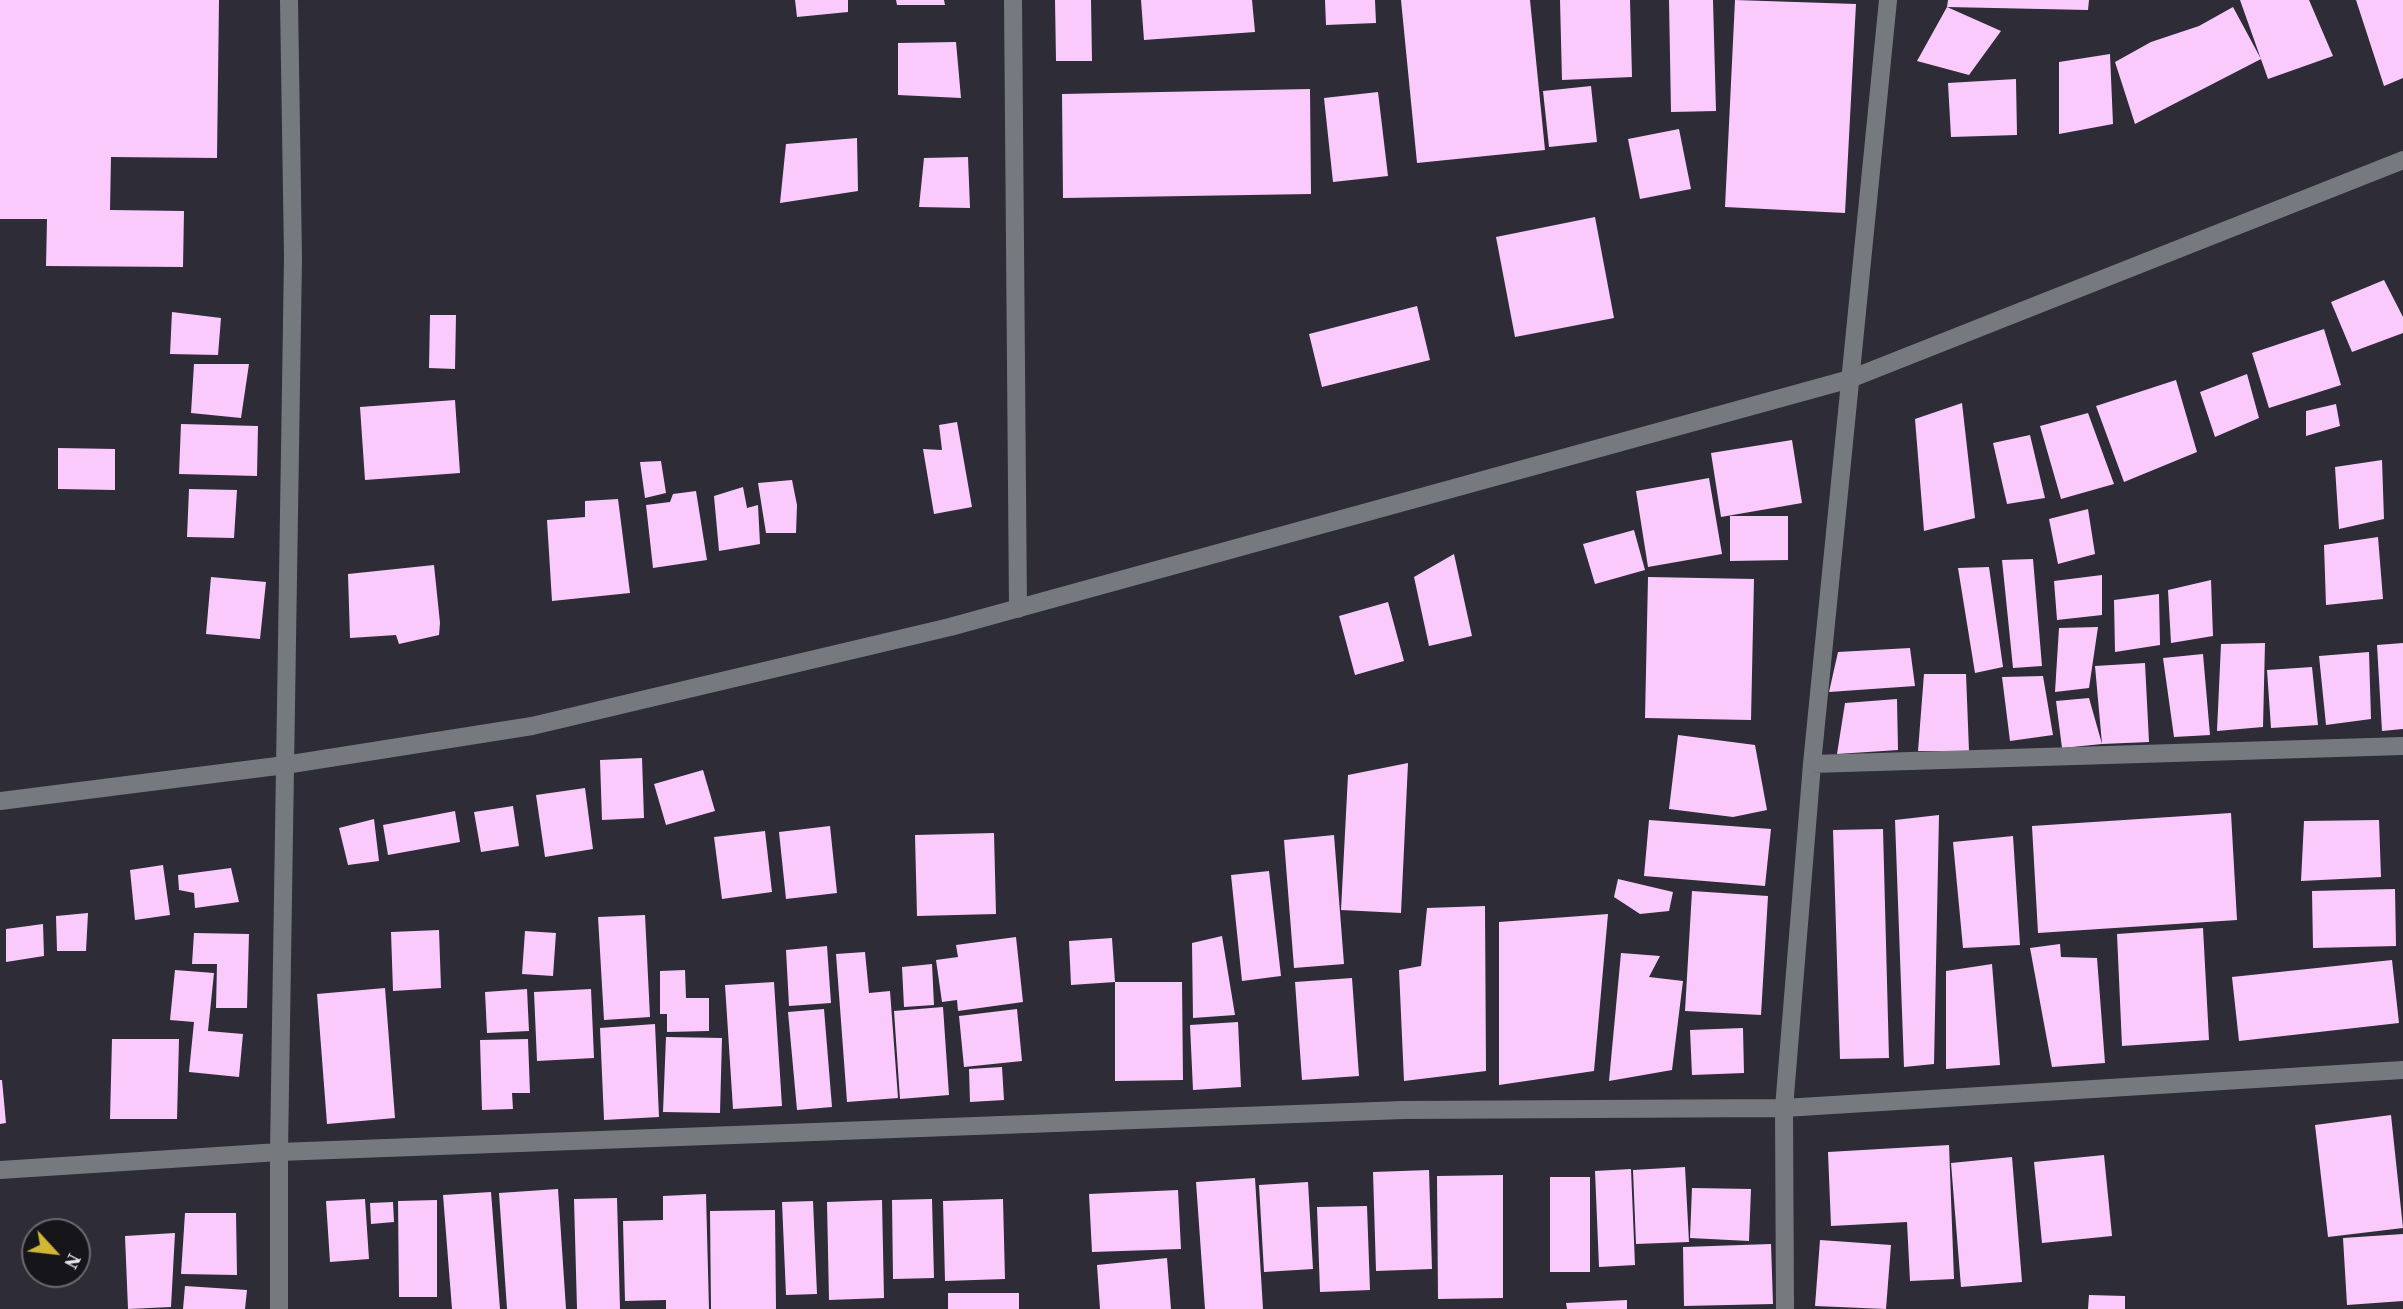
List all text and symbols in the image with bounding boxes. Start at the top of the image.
north arrow [21,1218,91,1288]
text: N [58,1250,88,1274]

